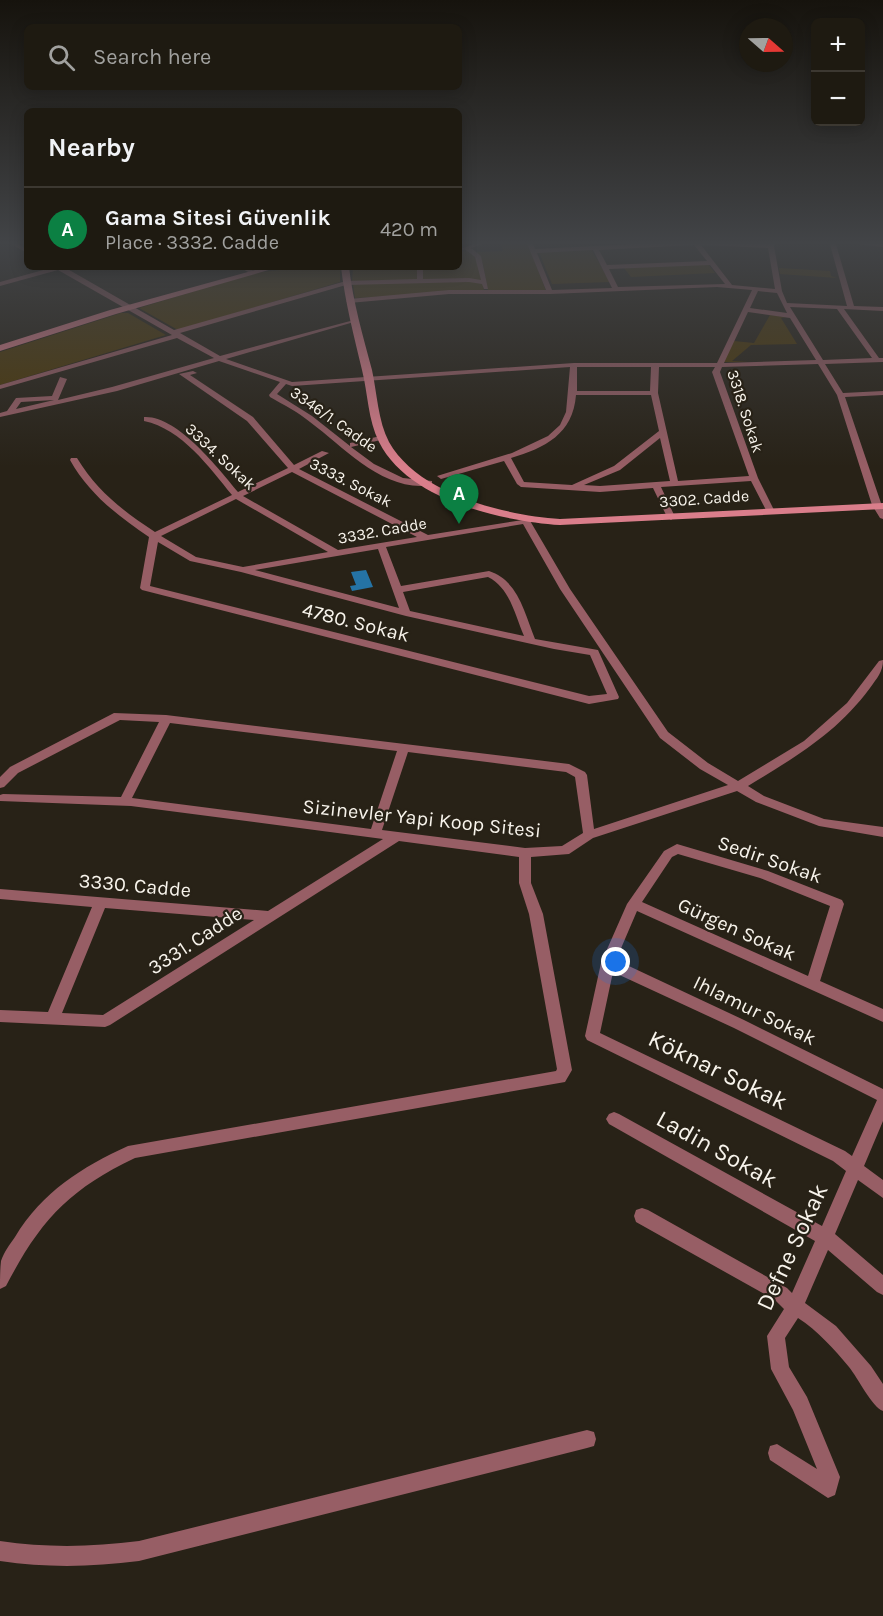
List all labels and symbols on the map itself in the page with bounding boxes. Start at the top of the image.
north arrow [739,18,793,72]
street label: 3318. Sokak [723,367,768,455]
street label: 3346/1. Cadde [287,382,381,456]
street label: 3334. Sokak [182,419,260,494]
street label: 3333. Sokak [306,454,395,511]
pin: A [440,474,478,524]
street label: 3302. Cadde [658,486,750,511]
street label: 3332. Cadde [336,513,428,548]
street label: 4780. Sokak [300,598,412,647]
street label: Sizinevler Yapi Koop Sitesi [302,795,542,842]
street label: Sedir Sokak [715,831,825,888]
street label: 3330. Cadde [78,869,192,902]
street label: Gürgen Sokak [674,893,799,966]
street label: 3331. Cadde [144,901,247,979]
your location [601,947,630,976]
street label: Ihlamur Sokak [690,971,820,1050]
street label: Köknar Sokak [644,1024,792,1116]
street label: Ladin Sokak [652,1104,782,1194]
street label: Defne Sokak [750,1179,834,1315]

